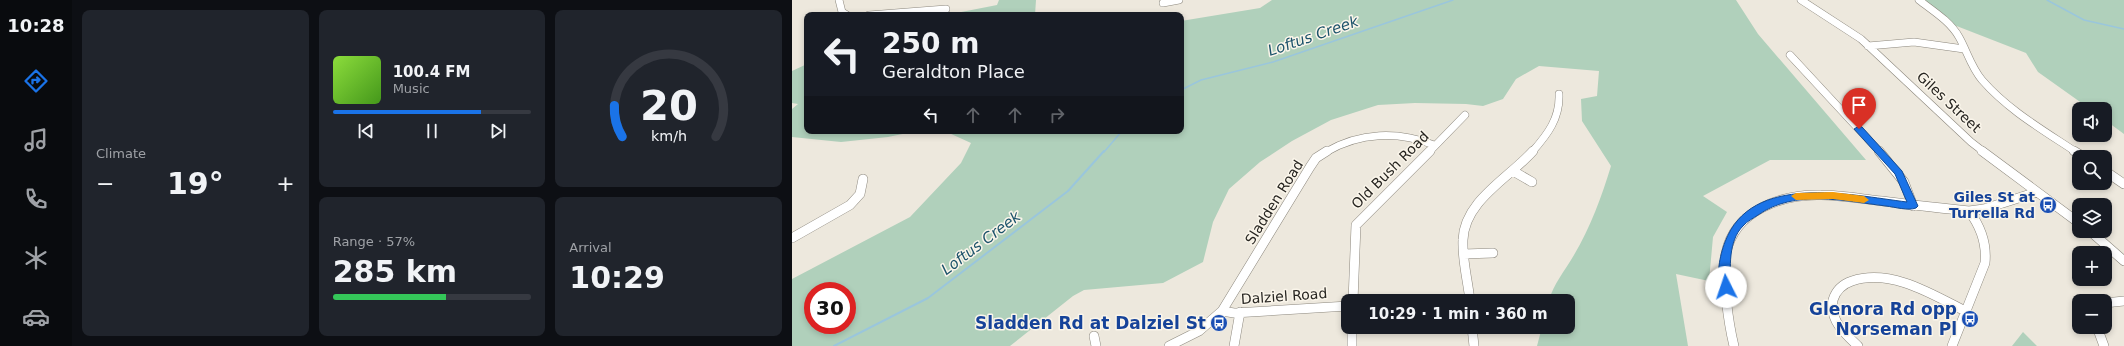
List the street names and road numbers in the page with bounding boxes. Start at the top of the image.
street label: Giles Street [1914,68,1985,136]
street label: Old Bush Road [1348,128,1432,212]
street label: Sladden Road [1242,157,1306,247]
street label: Dalziel Road [1240,285,1328,307]

